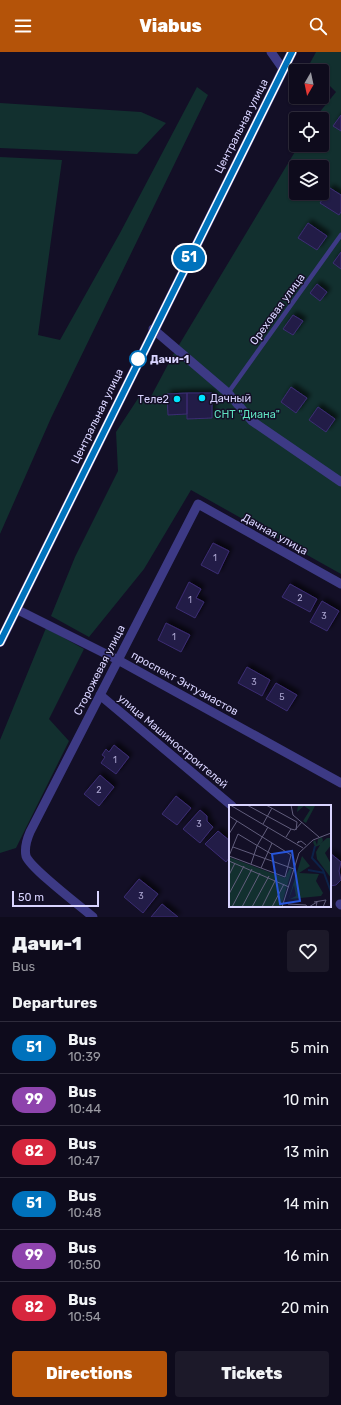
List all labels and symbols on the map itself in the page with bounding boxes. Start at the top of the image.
north arrow [289,64,329,104]
street label: Центральная улица [212,77,271,176]
line badge: 51 [171,245,207,271]
street label: Ореховая улица [247,271,308,347]
marker: Дачи-1 [129,350,147,368]
place label: Дачи-1 [150,353,189,366]
street label: Центральная улица [69,367,126,466]
place label: Дачный [210,392,251,405]
place label: Теле2 [138,393,169,406]
marker: Дачный [197,393,207,403]
marker: Теле2 [172,394,182,404]
park label: СНТ "Диана" [214,408,280,421]
street label: Дачная улица [240,511,310,558]
house number: 1 [213,553,217,563]
house number: 2 [297,593,303,603]
house number: 1 [188,595,192,605]
house number: 3 [321,611,327,621]
street label: Сторожевая улица [71,623,128,718]
house number: 1 [172,632,176,642]
street label: проспект Энтузиастов [129,649,241,718]
house number: 3 [251,677,257,687]
street label: улица Машиностроителей [115,691,230,791]
house number: 5 [279,692,285,702]
house number: 1 [113,755,117,765]
house number: 2 [96,785,102,795]
inset map [229,805,331,907]
house number: 3 [196,819,202,829]
scale bar [12,889,99,908]
house number: 3 [138,891,144,901]

